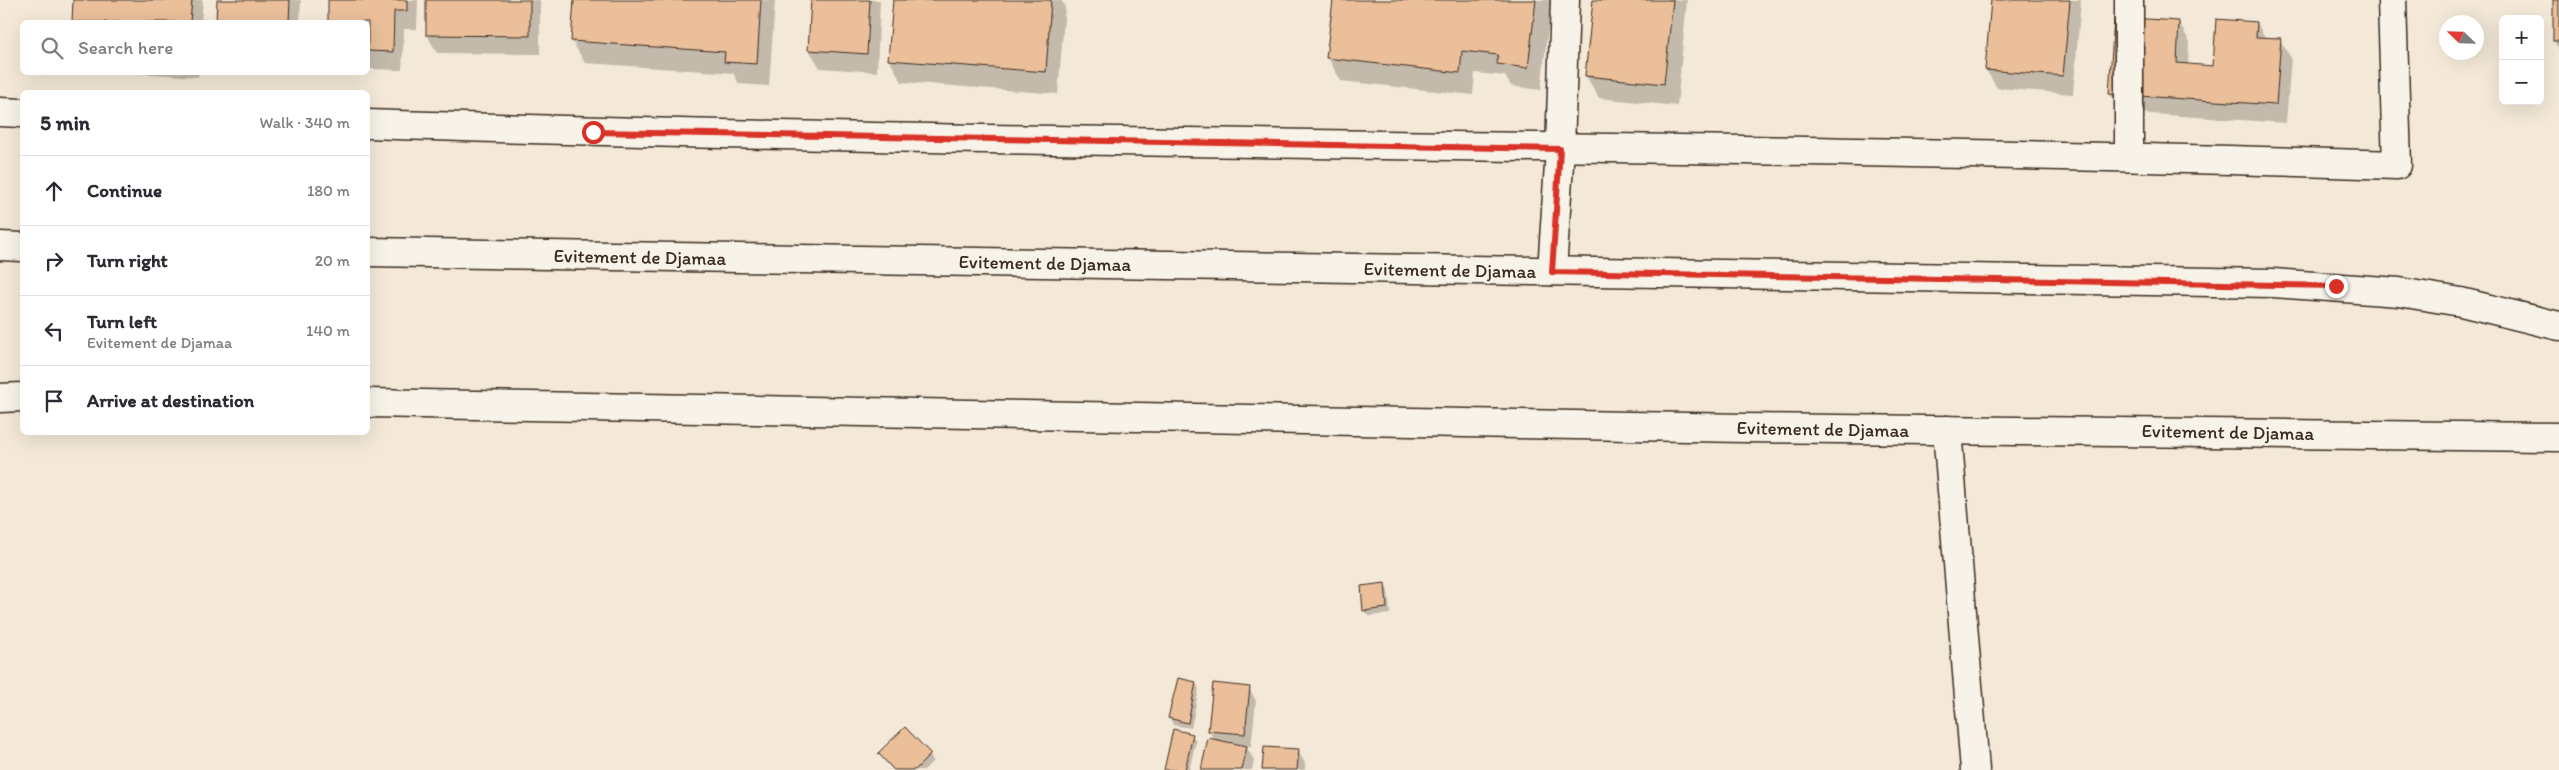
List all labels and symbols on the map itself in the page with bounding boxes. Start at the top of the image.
north arrow [2439,15,2484,60]
route start [582,121,605,144]
street label: Evitement de Djamaa [553,244,727,270]
street label: Evitement de Djamaa [958,250,1132,276]
street label: Evitement de Djamaa [1363,257,1537,283]
route end [2325,275,2348,298]
street label: Evitement de Djamaa [1736,416,1910,442]
street label: Evitement de Djamaa [2141,419,2315,445]

